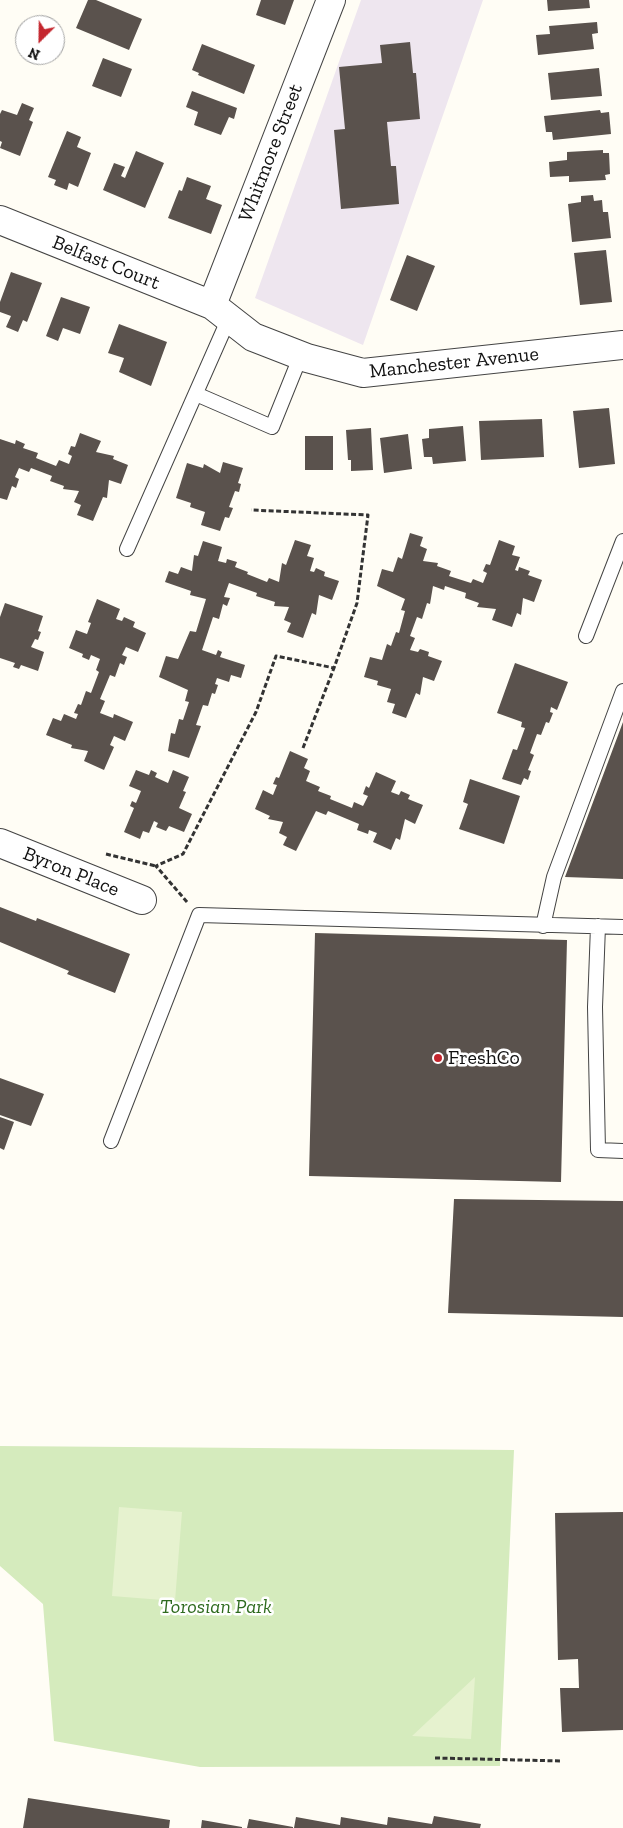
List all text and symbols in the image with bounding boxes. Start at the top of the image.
north arrow [15,15,65,65]
text: N [26,43,43,63]
street label: Whitmore Street [234,81,308,225]
street label: Belfast Court [49,231,163,295]
street label: Manchester Avenue [368,342,540,384]
street label: Byron Place [19,842,123,902]
place label: FreshCo [448,1046,520,1070]
marker: FreshCo [432,1052,444,1064]
park label: Torosian Park [160,1595,272,1619]

